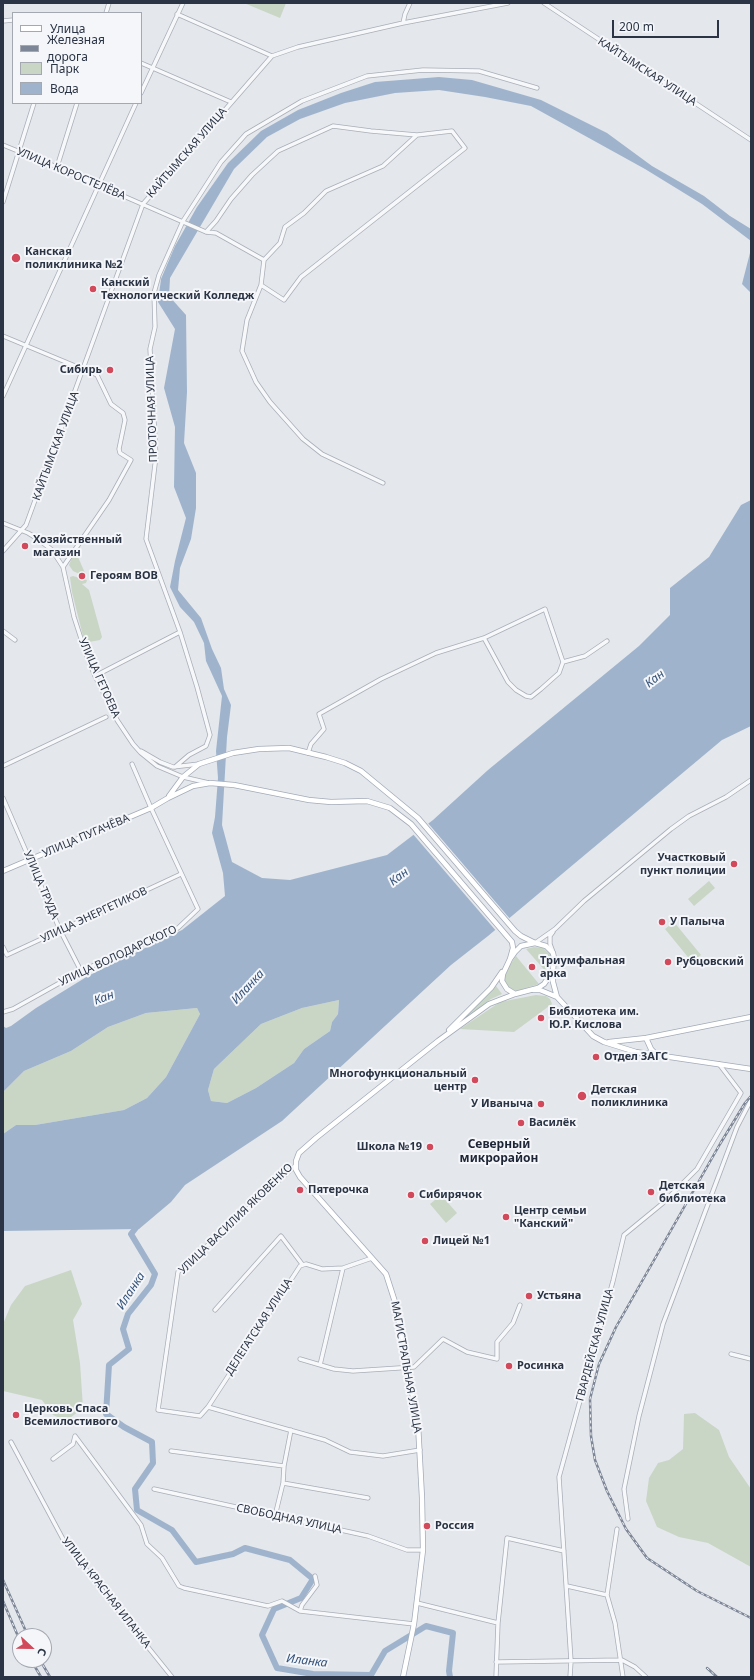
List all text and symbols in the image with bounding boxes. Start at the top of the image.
legend [12,12,142,104]
scale bar [614,12,721,38]
text: 200 m [619,18,654,35]
text: Улица [50,20,85,37]
text: Железная дорога [47,31,105,65]
street label: КАЙТЫМСКАЯ УЛИЦА [595,35,699,109]
text: Парк [50,60,79,77]
text: Вода [50,80,79,97]
street label: КАЙТЫМСКАЯ УЛИЦА [144,105,230,201]
street label: УЛИЦА КОРОСТЕЛЁВА [15,145,127,203]
place label: Канская поликлиника №2 [25,245,122,271]
marker: Канская поликлиника №2 [10,252,22,264]
place label: Канский Технологический Колледж [101,276,254,302]
marker: Канский Технологический Колледж [88,284,98,294]
street label: ПРОТОЧНАЯ УЛИЦА [144,356,160,462]
place label: Сибирь [60,363,102,377]
marker: Сибирь [105,365,115,375]
street label: КАЙТЫМСКАЯ УЛИЦА [30,390,82,502]
place label: Хозяйственный магазин [33,533,122,559]
marker: Хозяйственный магазин [20,541,30,551]
place label: Героям ВОВ [90,569,158,583]
marker: Героям ВОВ [77,571,87,581]
street label: УЛИЦА ГЕТОЕВА [75,636,123,720]
water label: Кан [643,667,667,691]
street label: УЛИЦА ПУГАЧЁВА [40,812,132,860]
street label: УЛИЦА ТРУДА [21,849,61,921]
place label: Участковый пункт полиции [640,851,726,877]
marker: Участковый пункт полиции [729,859,739,869]
water label: Кан [387,865,411,889]
street label: УЛИЦА ЭНЕРГЕТИКОВ [39,884,149,946]
place label: У Палыча [670,915,725,929]
marker: У Палыча [657,917,667,927]
street label: УЛИЦА ВОЛОДАРСКОГО [57,923,179,989]
place label: Триумфальная арка [540,954,625,980]
place label: Рубцовский [676,955,744,969]
marker: Рубцовский [663,957,673,967]
marker: Триумфальная арка [527,962,537,972]
water label: Иланка [229,967,267,1007]
water label: Кан [92,988,116,1008]
place label: Библиотека им. Ю.Р. Кислова [549,1005,639,1031]
marker: Библиотека им. Ю.Р. Кислова [536,1013,546,1023]
place label: Отдел ЗАГС [604,1050,668,1064]
marker: Отдел ЗАГС [591,1052,601,1062]
place label: Многофункциональный центр [329,1067,467,1093]
marker: Многофункциональный центр [470,1075,480,1085]
place label: Детская поликлиника [591,1083,668,1109]
marker: Детская поликлиника [576,1090,588,1102]
place label: У Иваныча [471,1097,533,1111]
marker: У Иваныча [536,1099,546,1109]
place label: Василёк [529,1116,576,1130]
marker: Василёк [516,1118,526,1128]
district label: Северный микрорайон [460,1138,538,1166]
place label: Школа №19 [357,1140,422,1154]
marker: Школа №19 [425,1142,435,1152]
street label: УЛИЦА ВАСИЛИЯ ЯКОВЕНКО [176,1161,296,1277]
place label: Детская библиотека [659,1179,726,1205]
place label: Пятерочка [308,1183,369,1197]
marker: Пятерочка [295,1185,305,1195]
marker: Детская библиотека [646,1187,656,1197]
place label: Сибирячок [419,1188,482,1202]
marker: Сибирячок [406,1190,416,1200]
place label: Центр семьи "Канский" [514,1204,587,1230]
marker: Центр семьи "Канский" [501,1212,511,1222]
place label: Лицей №1 [433,1234,490,1248]
marker: Лицей №1 [420,1236,430,1246]
water label: Иланка [114,1270,148,1312]
street label: ДЕЛЕГАТСКАЯ УЛИЦА [223,1276,295,1378]
street label: ГВАРДЕЙСКАЯ УЛИЦА [574,1287,616,1403]
place label: Устьяна [537,1289,581,1303]
marker: Устьяна [524,1291,534,1301]
street label: МАГИСТРАЛЬНАЯ УЛИЦА [388,1300,424,1434]
place label: Росинка [517,1359,564,1373]
marker: Росинка [504,1361,514,1371]
place label: Церковь Спаса Всемилостивого [24,1402,118,1428]
marker: Церковь Спаса Всемилостивого [11,1410,21,1420]
street label: СВОБОДНАЯ УЛИЦА [235,1501,343,1537]
place label: Россия [435,1519,474,1533]
marker: Россия [422,1521,432,1531]
street label: УЛИЦА КРАСНАЯ ИЛАНКА [59,1535,153,1651]
north arrow [12,1628,52,1668]
text: С [34,1646,51,1658]
water label: Иланка [286,1651,328,1671]

